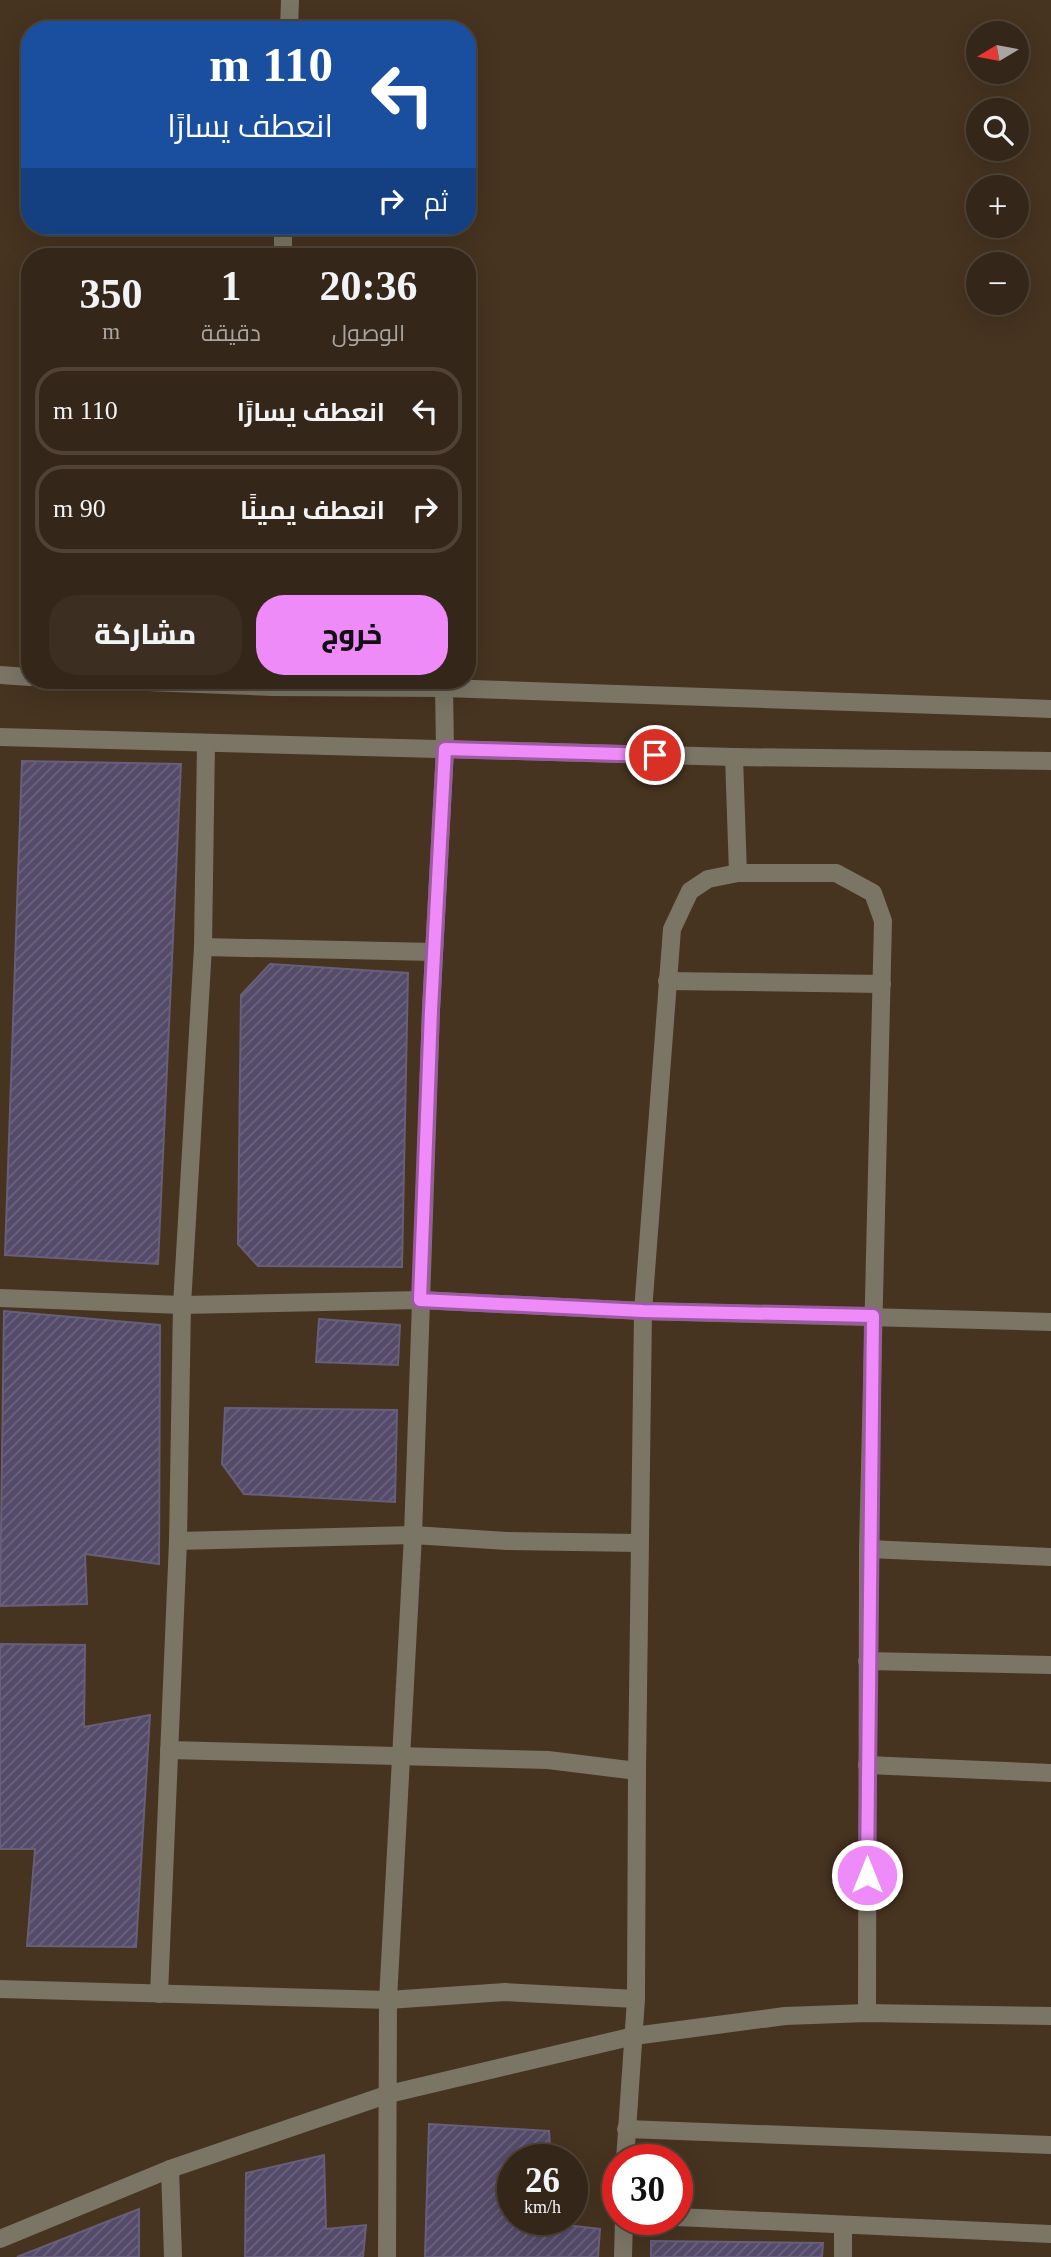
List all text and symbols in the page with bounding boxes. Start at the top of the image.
north arrow [966,21,1029,84]
map controls [966,21,1029,315]
text: 110 m [209,37,333,92]
icon: left [357,49,448,140]
button: search [966,98,1029,161]
text: انعطف يسارًا [167,108,333,144]
button: + [966,175,1029,238]
icon: right [372,182,410,220]
text: ثم [424,188,448,217]
button: − [966,252,1029,315]
text: 1 [221,263,242,309]
text: 20:36 [319,263,417,309]
text: 350 [80,271,143,317]
text: m [102,319,120,344]
text: دقيقة [201,321,261,346]
text: الوصول [332,321,405,346]
icon: left [406,392,444,430]
text: 110 m [53,396,118,425]
text: انعطف يسارًا [237,398,385,427]
icon: right [406,490,444,528]
text: 90 m [53,494,106,523]
text: انعطف يمينًا [240,496,385,525]
button: مشاركة [49,595,242,675]
button: خروج [256,595,448,675]
pin [625,725,685,785]
icon: arrive [636,736,674,774]
position arrow [830,1838,904,1912]
speed limit sign: 30 [602,2144,693,2235]
text: 26 [525,2161,560,2200]
text: km/h [524,2197,561,2217]

